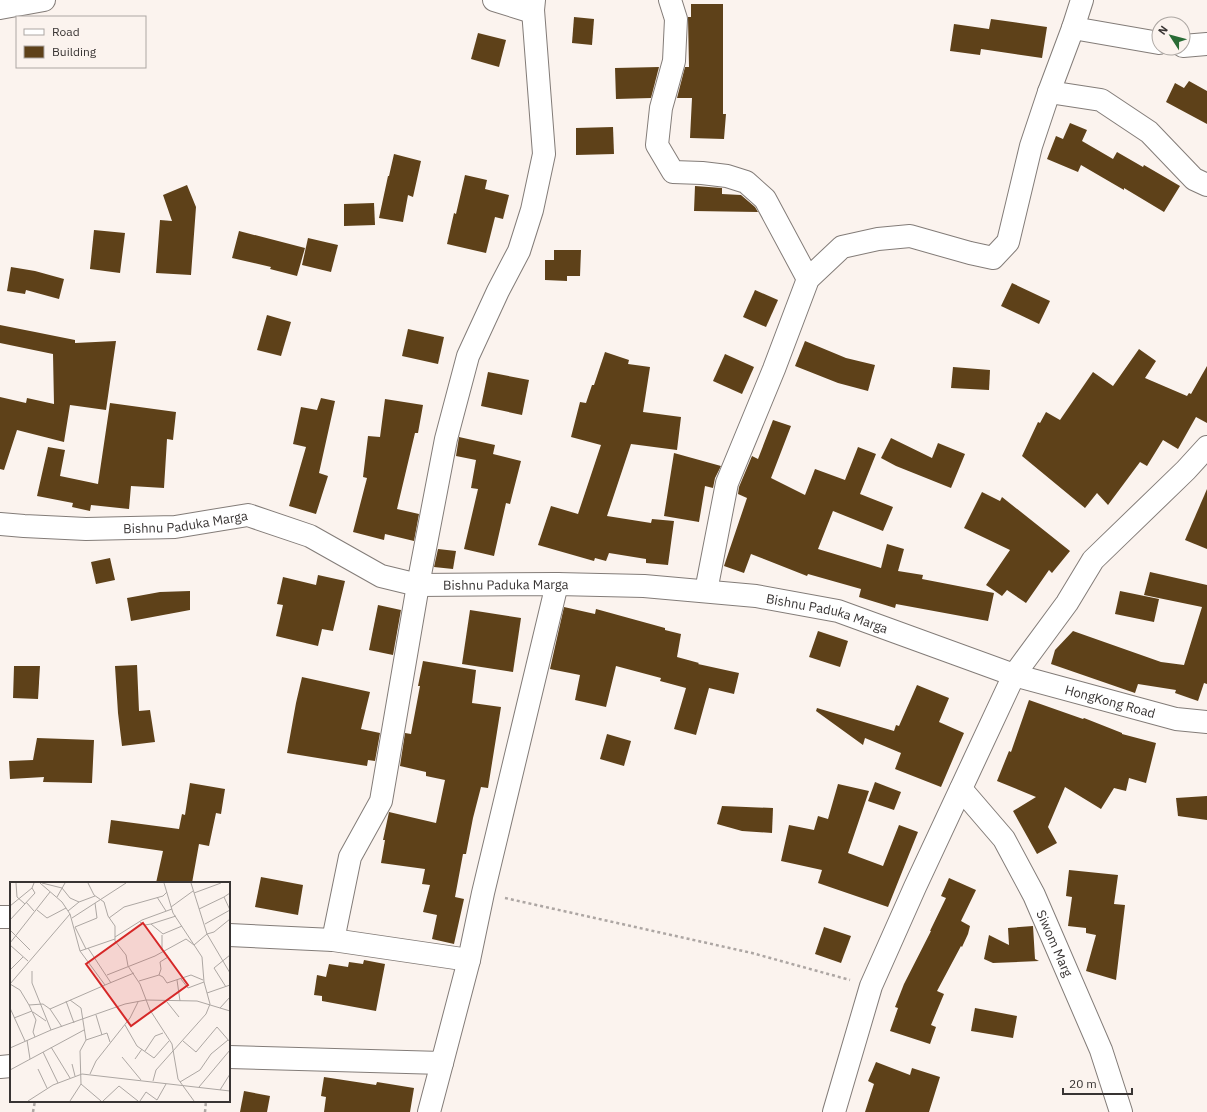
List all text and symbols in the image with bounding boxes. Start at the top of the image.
legend [16,16,146,68]
north arrow [1151,16,1191,56]
text: N [1155,23,1171,37]
text: Road [52,24,80,39]
text: Building [52,44,97,59]
street label: Bishnu Paduka Marga [123,507,249,537]
street label: Bishnu Paduka Marga [443,576,569,594]
street label: Bishnu Paduka Marga [765,590,890,638]
street label: HongKong Road [1063,681,1157,722]
inset map [10,882,230,1102]
street label: Siwom Marg [1032,907,1076,980]
scale bar [1063,1070,1132,1096]
text: 20 m [1069,1076,1097,1091]

